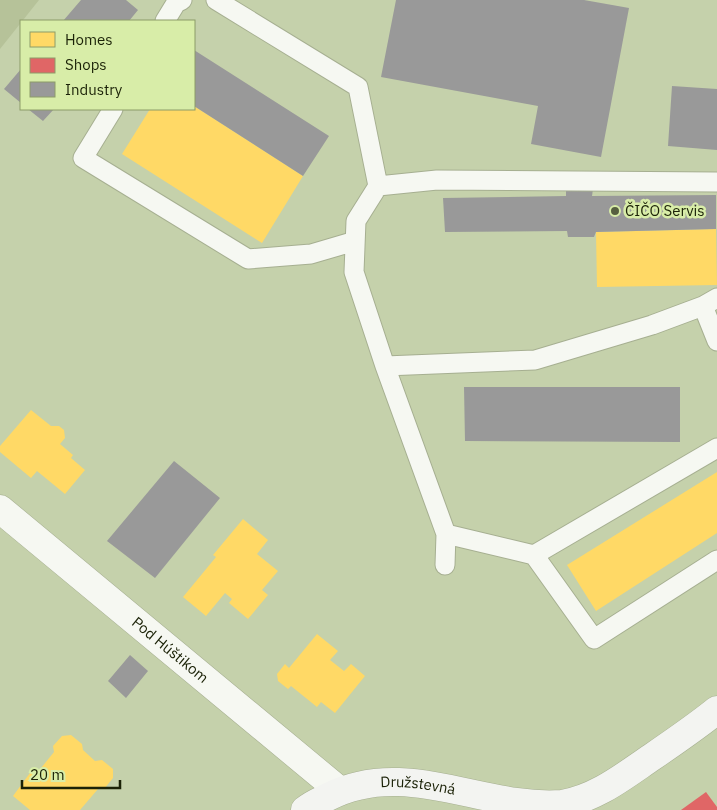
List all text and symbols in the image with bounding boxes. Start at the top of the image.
legend [20,20,195,110]
text: Homes [65,30,113,49]
text: Shops [65,55,107,74]
text: Industry [65,80,123,99]
place label: ČIČO Servis [625,201,705,220]
marker: ČIČO Servis [609,205,621,217]
street label: Pod Húštikom [128,612,213,687]
scale bar [22,758,120,790]
text: 20 m [30,765,65,784]
street label: Družstevná [380,772,457,799]

